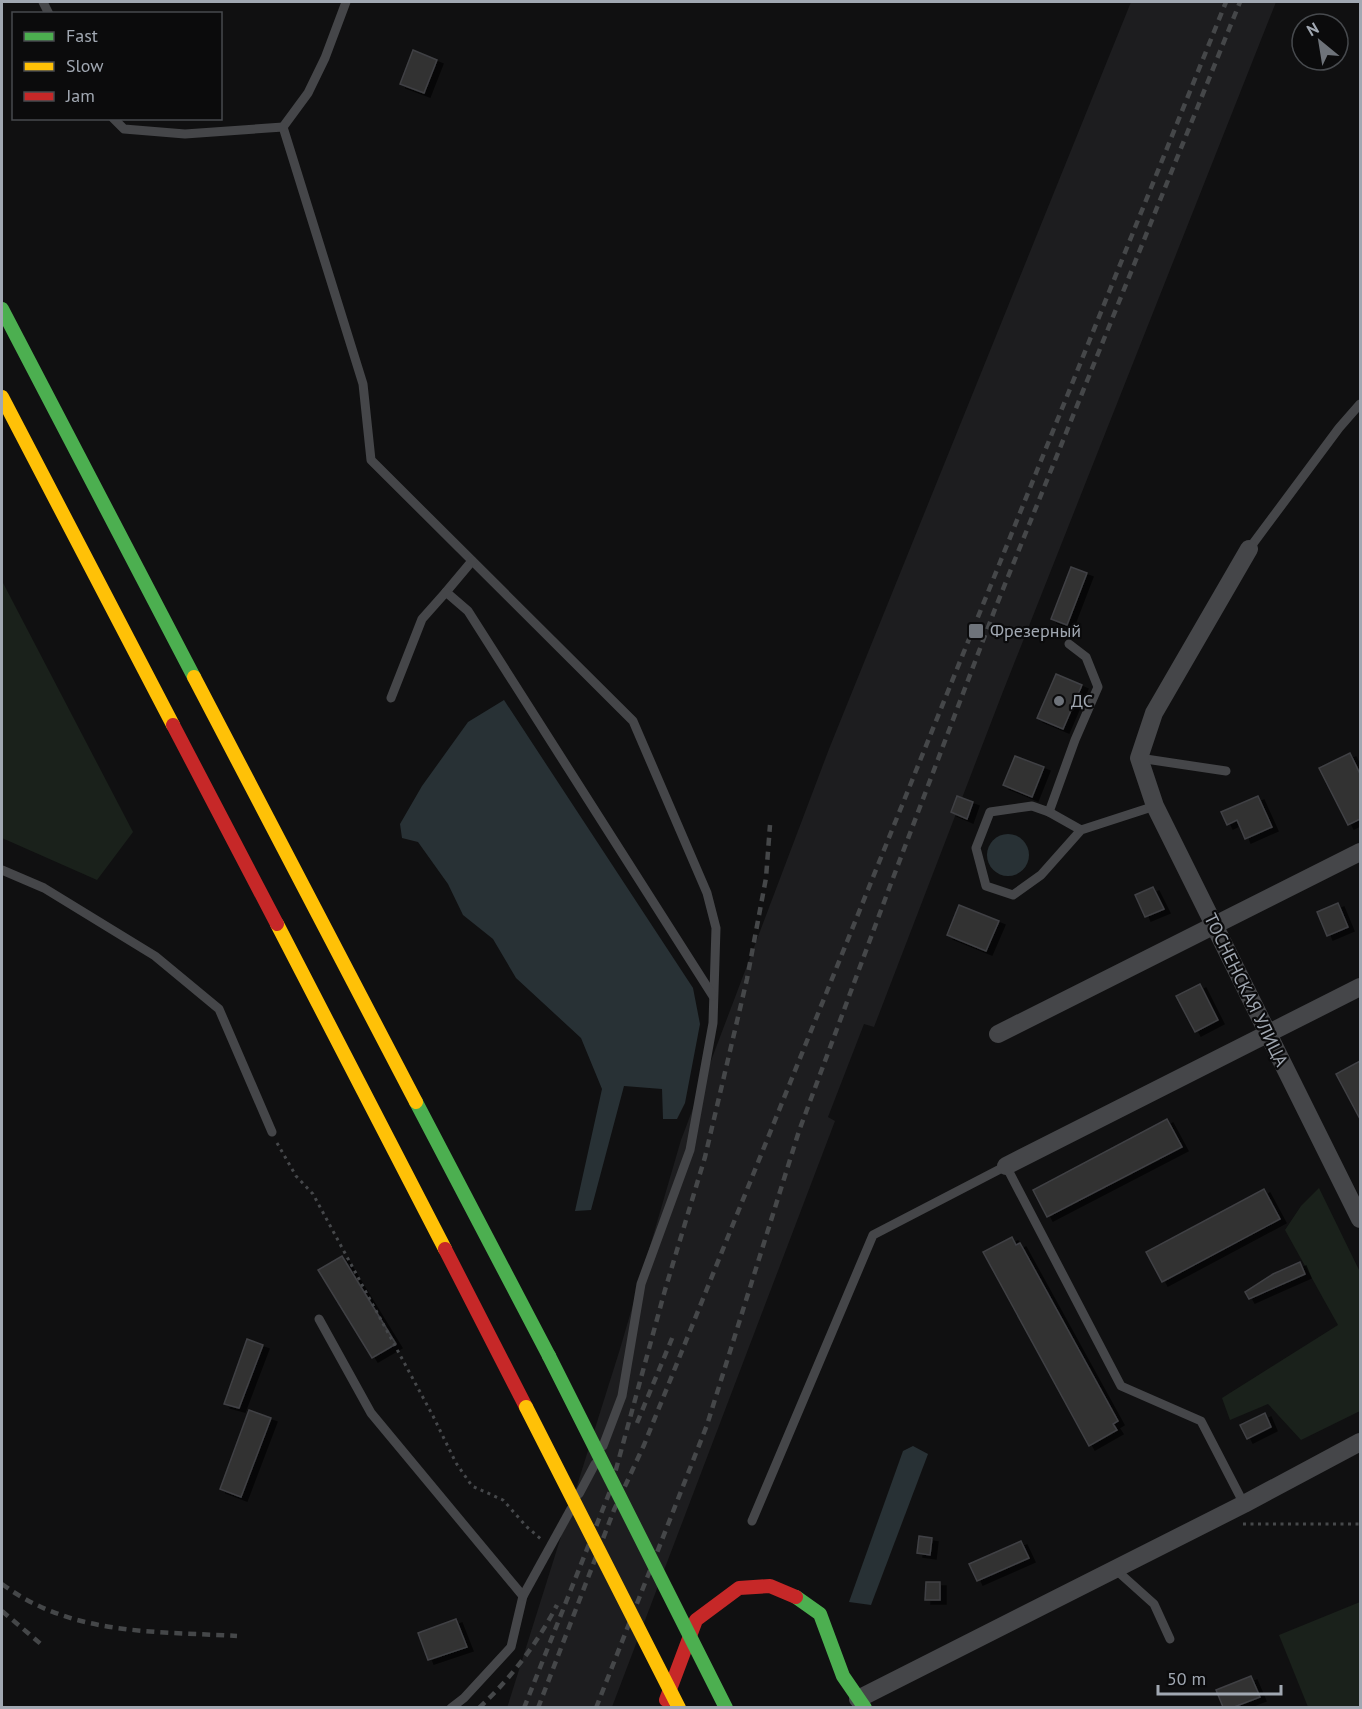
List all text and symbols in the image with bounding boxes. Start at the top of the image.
legend [12,12,222,120]
north arrow [1290,12,1350,72]
text: N [1303,18,1322,40]
text: Fast [66,24,98,47]
text: Slow [66,54,104,77]
text: Jam [65,84,95,107]
place label: Фрезерный [990,619,1081,642]
marker: Фрезерный [967,622,985,640]
place label: ДС [1071,689,1093,712]
marker: ДС [1052,694,1066,708]
street label: ТОСНЕНСКАЯ УЛИЦА [1199,909,1294,1071]
scale bar [1158,1658,1281,1696]
text: 50 m [1167,1667,1206,1690]

